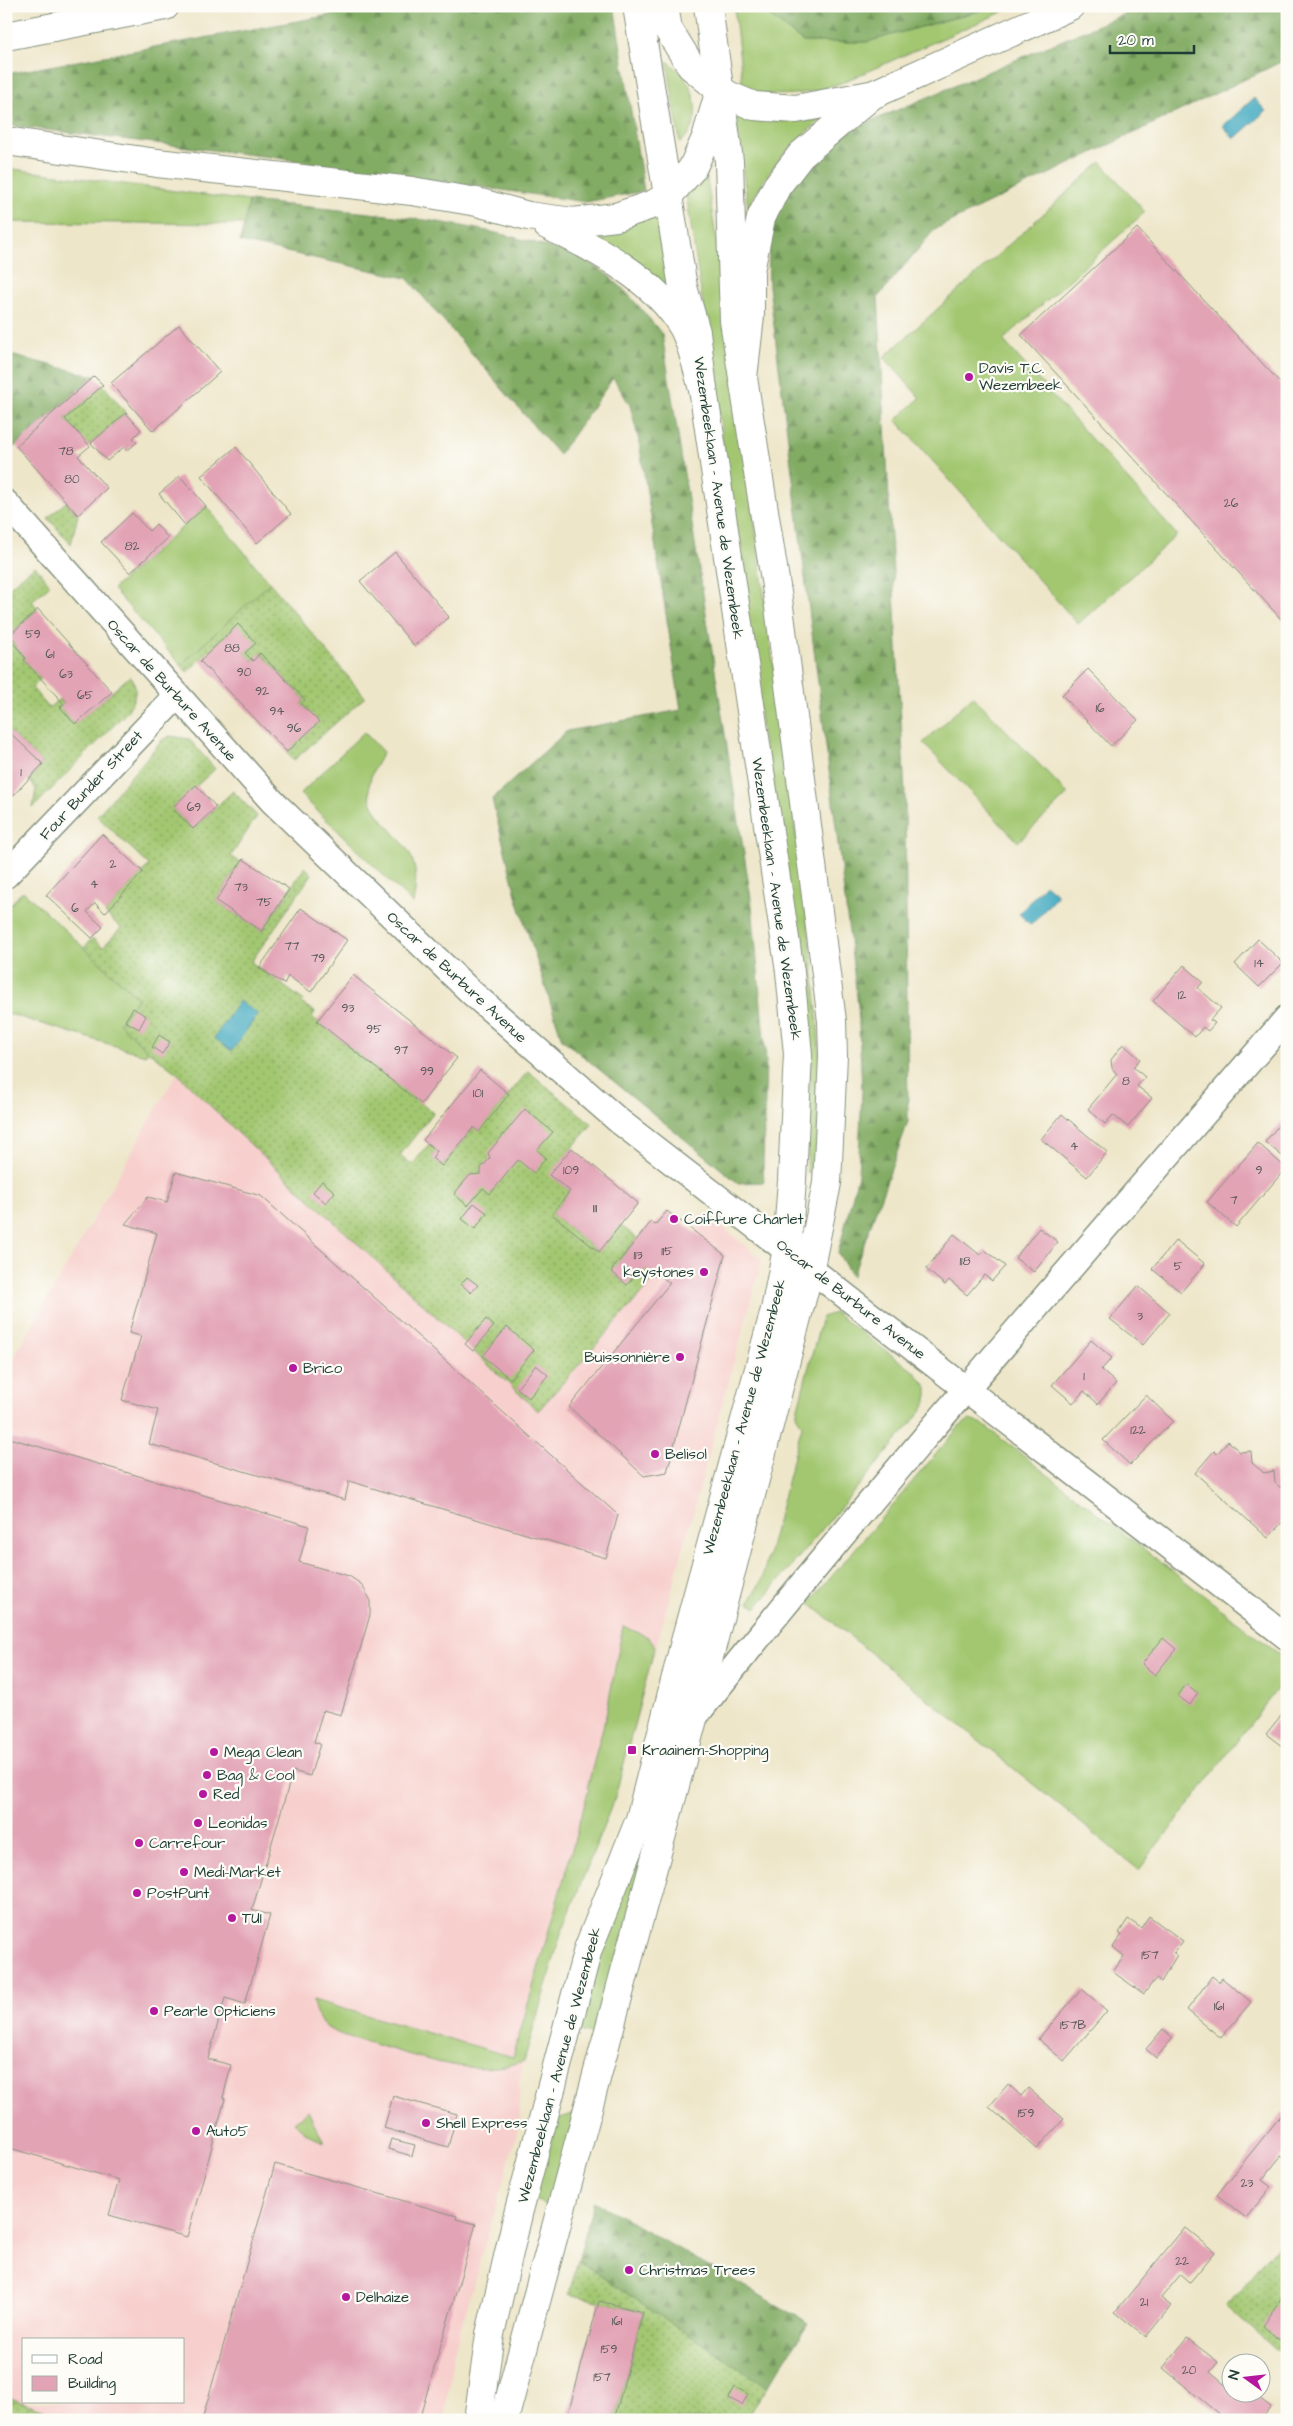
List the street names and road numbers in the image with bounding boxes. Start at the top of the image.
street label: Wezembeeklaan - Avenue de Wezembeek [688,356,749,641]
street label: Oscar de Burbure Avenue [102,615,241,766]
street label: Four Bunder Street [35,726,148,845]
street label: Wezembeeklaan - Avenue de Wezembeek [746,757,807,1042]
street label: Oscar de Burbure Avenue [382,907,531,1048]
street label: Oscar de Burbure Avenue [772,1234,930,1364]
street label: Wezembeeklaan - Avenue de Wezembeek [697,1277,792,1557]
street label: Wezembeeklaan - Avenue de Wezembeek [512,1925,607,2205]

